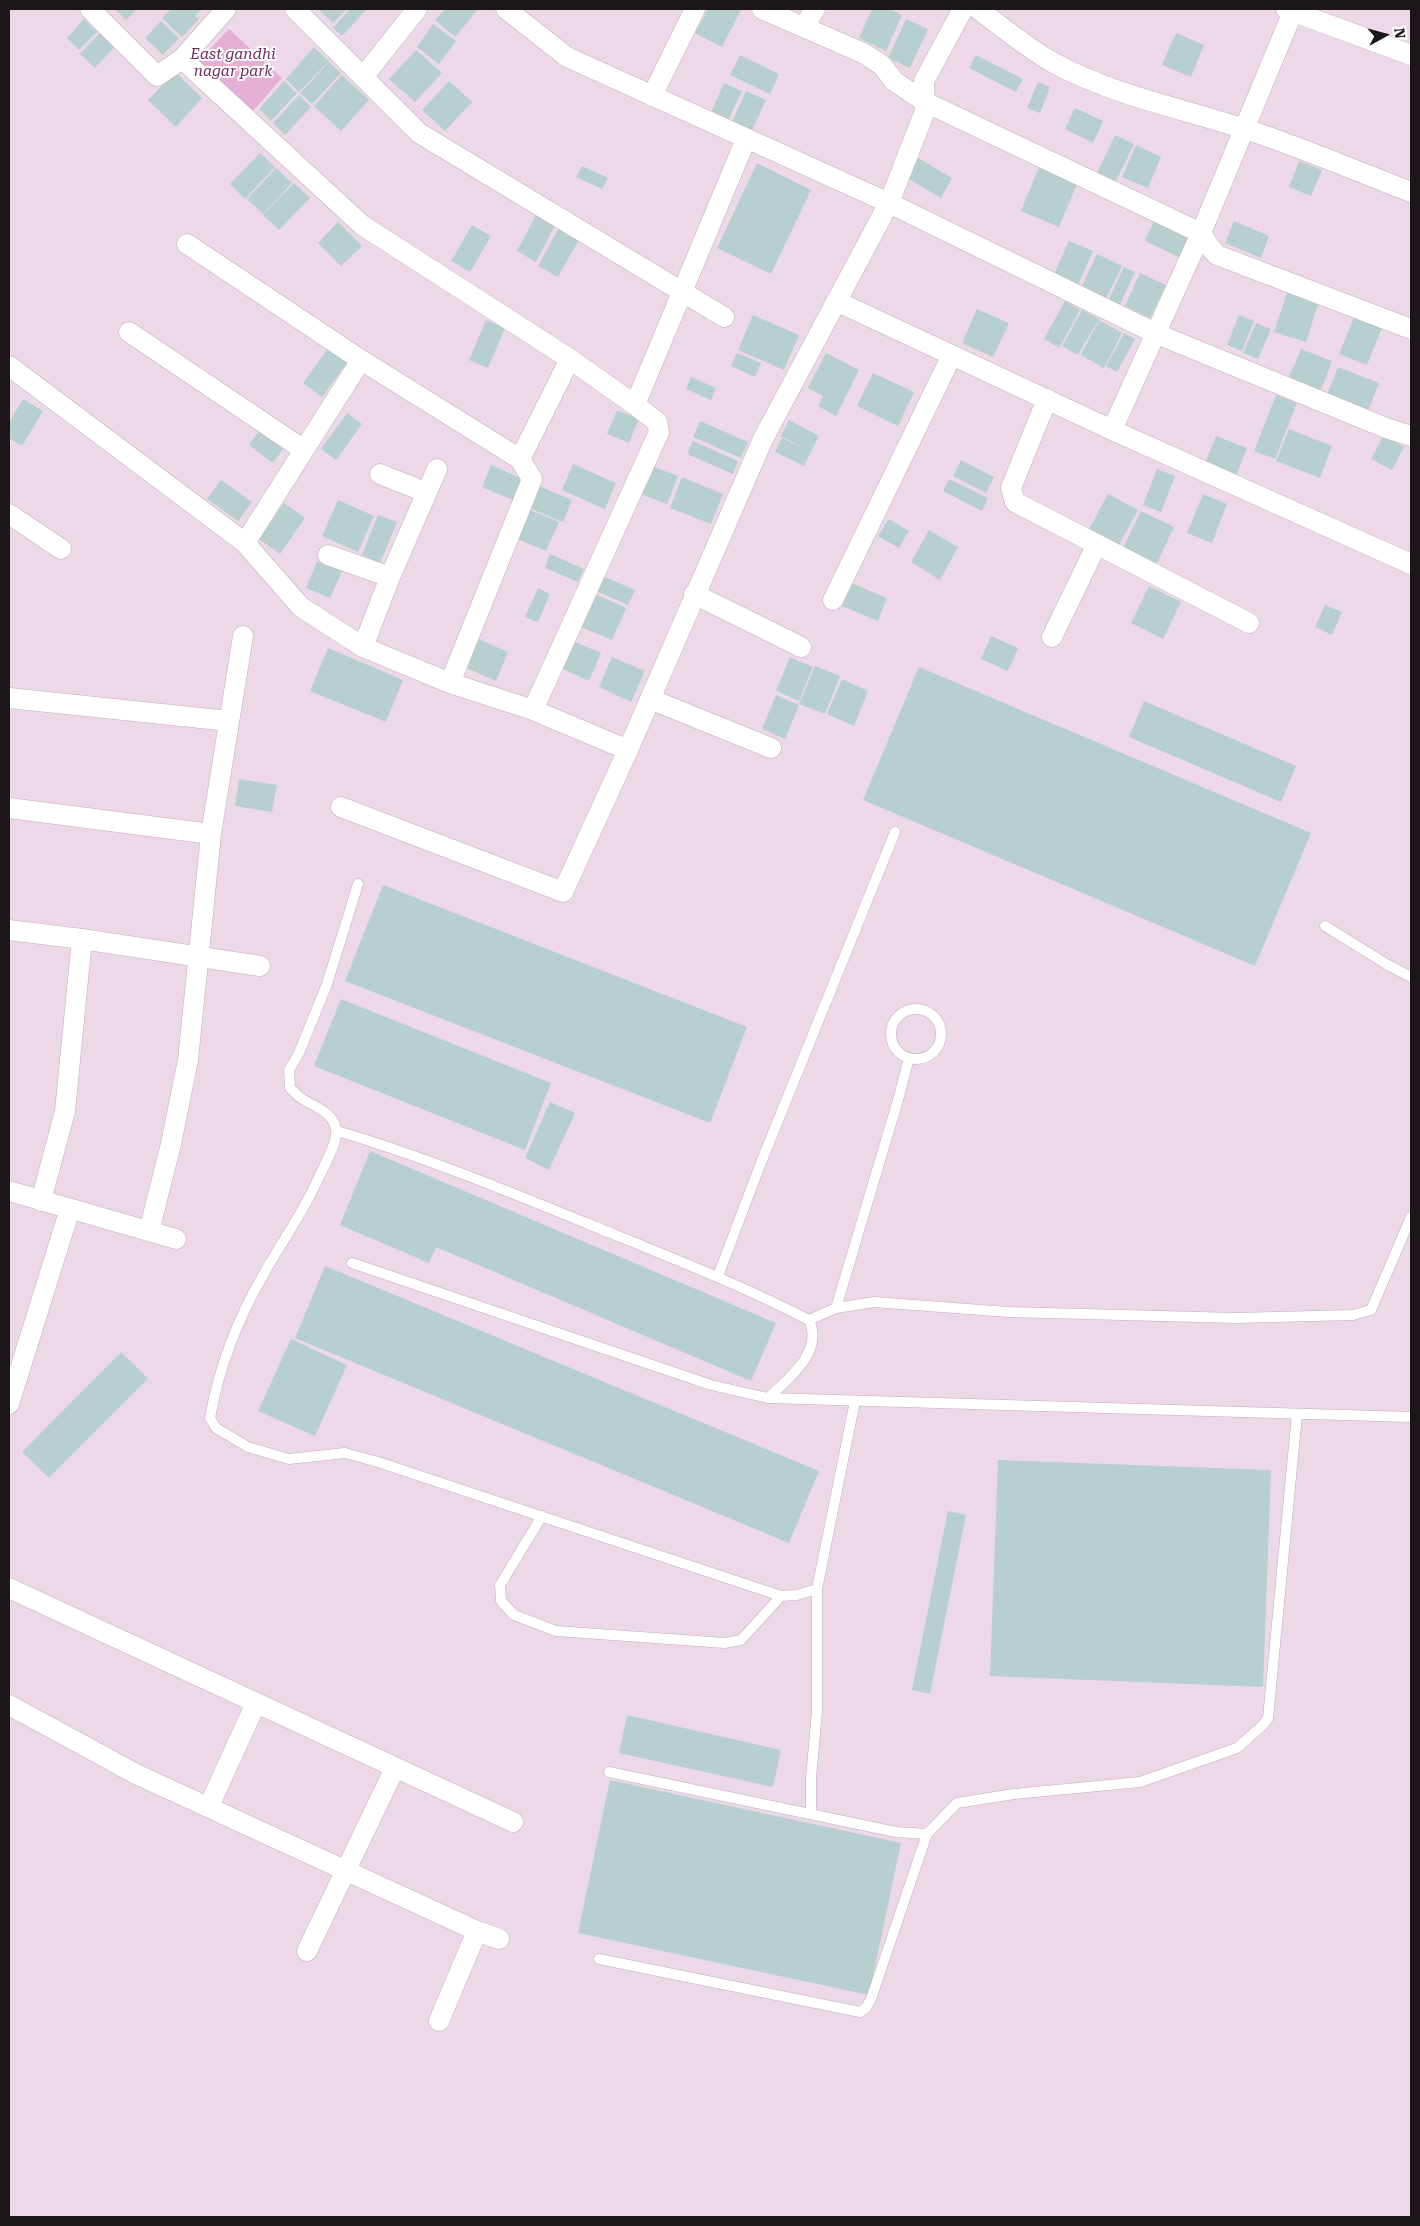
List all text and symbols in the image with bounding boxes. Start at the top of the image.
north arrow [1360,10,1410,60]
text: N [1391,27,1408,39]
park label: East gandhi nagar park [190,46,276,81]

